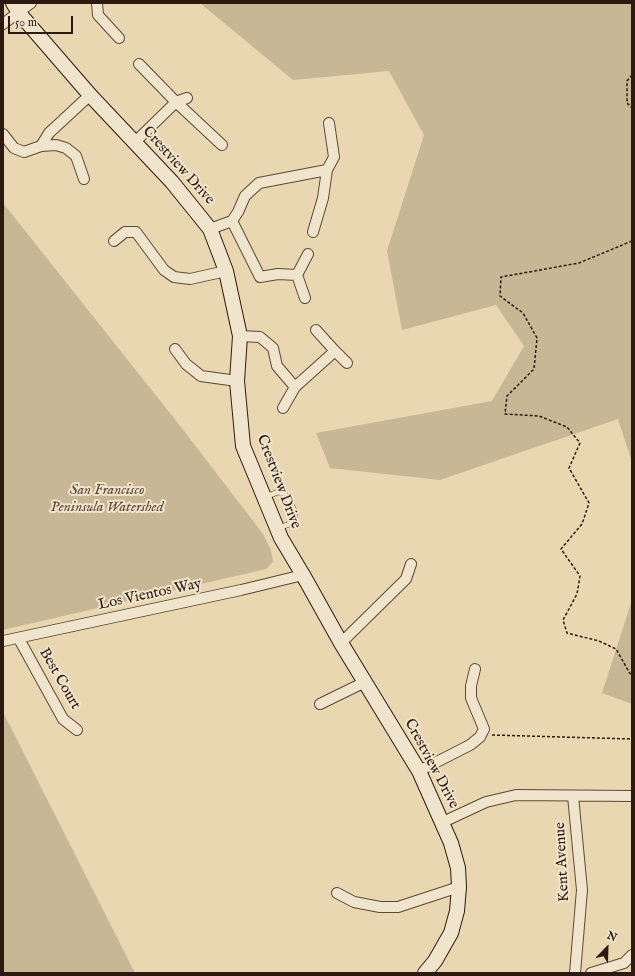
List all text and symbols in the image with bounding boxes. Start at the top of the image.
scale bar [10,8,75,34]
text: 50 m [15,15,37,30]
street label: Crestview Drive [138,123,218,209]
street label: Crestview Drive [252,433,304,531]
park label: San Francisco Peninsula Watershed [50,482,164,517]
street label: Los Vientos Way [97,575,203,615]
street label: Best Court [34,645,84,713]
street label: Crestview Drive [400,716,462,812]
street label: Kent Avenue [552,822,574,902]
north arrow [587,928,627,968]
text: N [605,929,619,945]

